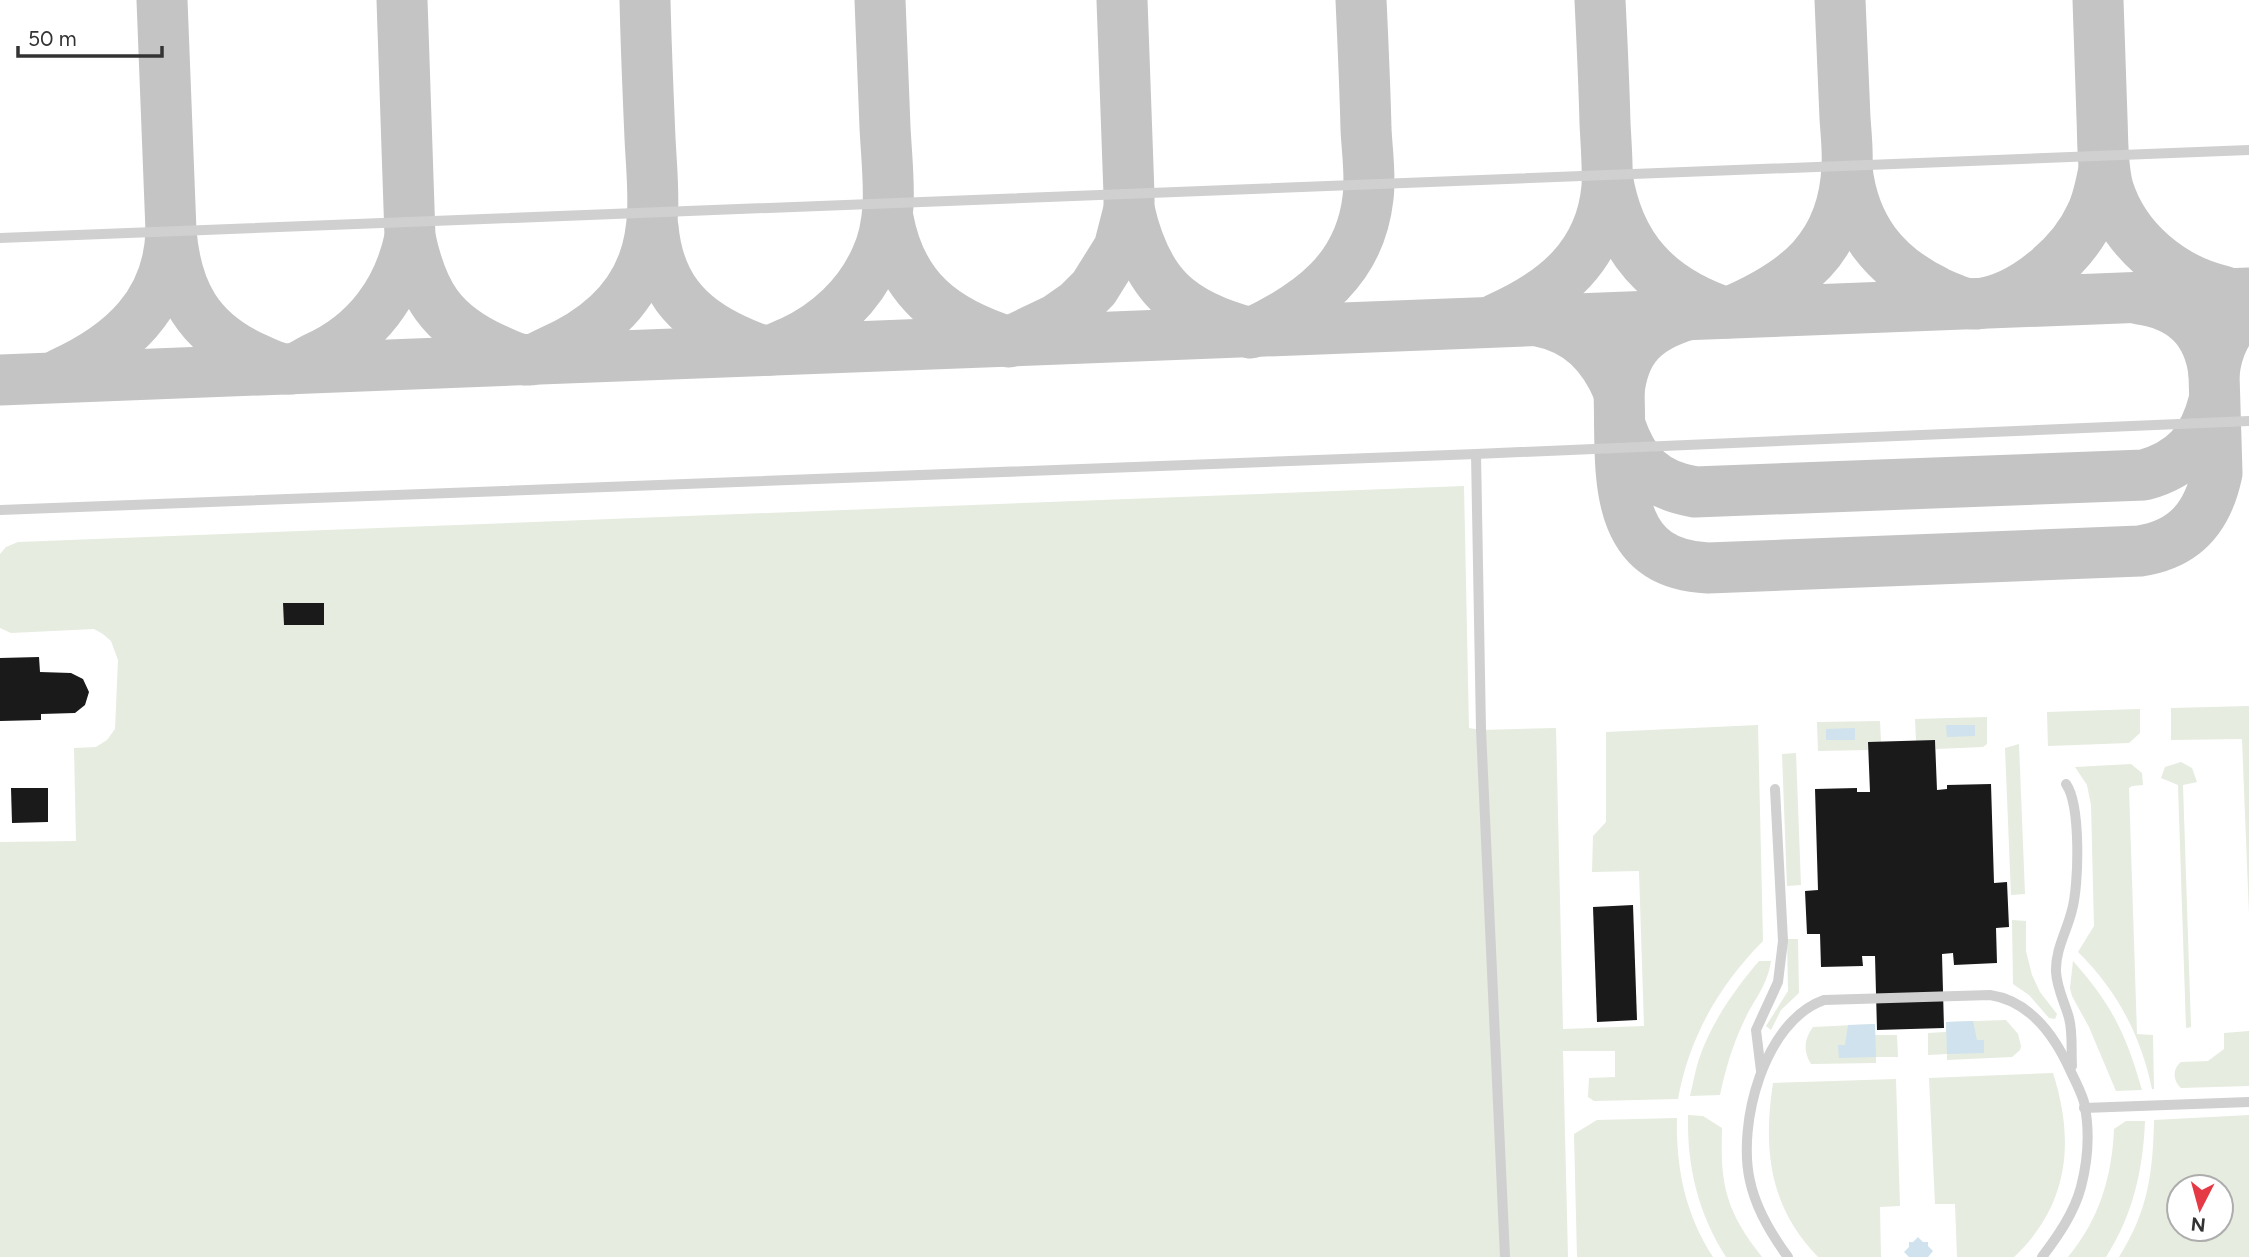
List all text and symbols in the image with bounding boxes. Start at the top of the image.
scale bar [18,14,161,58]
text: 50 m [28,26,77,51]
north arrow [2165,1173,2235,1243]
text: N [2190,1212,2207,1237]

